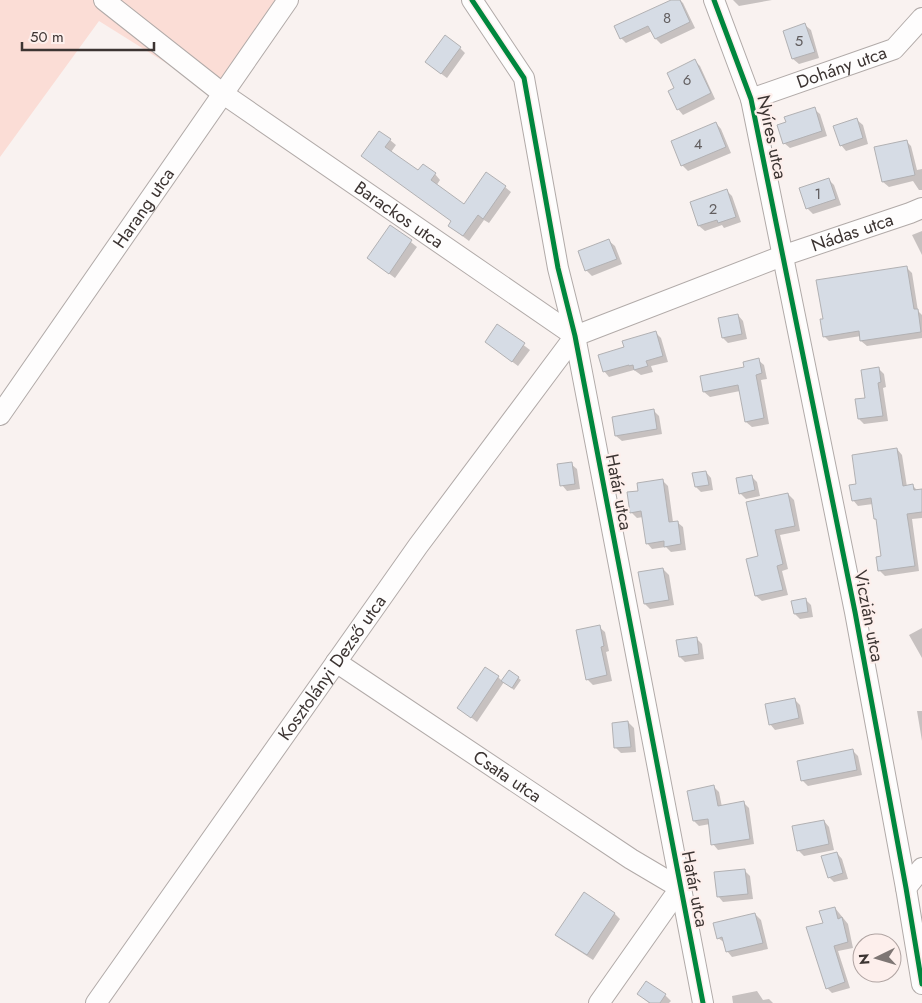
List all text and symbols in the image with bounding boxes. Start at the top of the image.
house number: 8 [663,7,671,29]
scale bar [22,20,155,52]
text: 50 m [30,26,64,48]
house number: 5 [795,30,803,52]
street label: Dohány utca [793,40,890,95]
house number: 6 [683,69,691,91]
street label: Nyíres utca [750,93,794,181]
house number: 4 [694,133,703,155]
street label: Harang utca [107,163,181,253]
street label: Barackos utca [349,175,449,255]
house number: 1 [815,183,821,205]
house number: 2 [709,198,717,220]
street label: Nádas utca [808,206,897,258]
street label: Határ utca [599,452,639,532]
street label: Viczián utca [847,568,891,664]
street label: Kosztolányi Dezső utca [272,590,392,746]
street label: Csata utca [468,744,547,809]
street label: Határ utca [675,849,715,929]
north arrow [852,933,902,983]
text: N [854,953,874,966]

